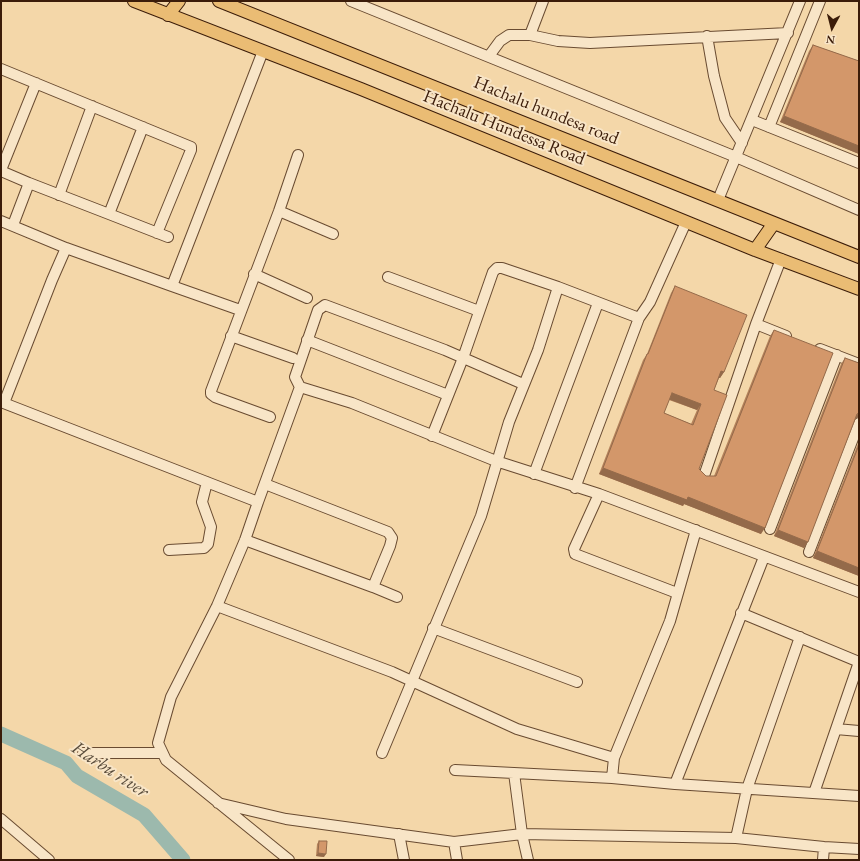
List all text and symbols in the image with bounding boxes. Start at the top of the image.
north arrow [812,8,852,48]
text: N [825,32,836,47]
street label: Hachalu hundesa road [470,72,622,150]
street label: Hachalu Hundessa Road [420,86,588,170]
water label: Harbu river [67,737,153,803]

